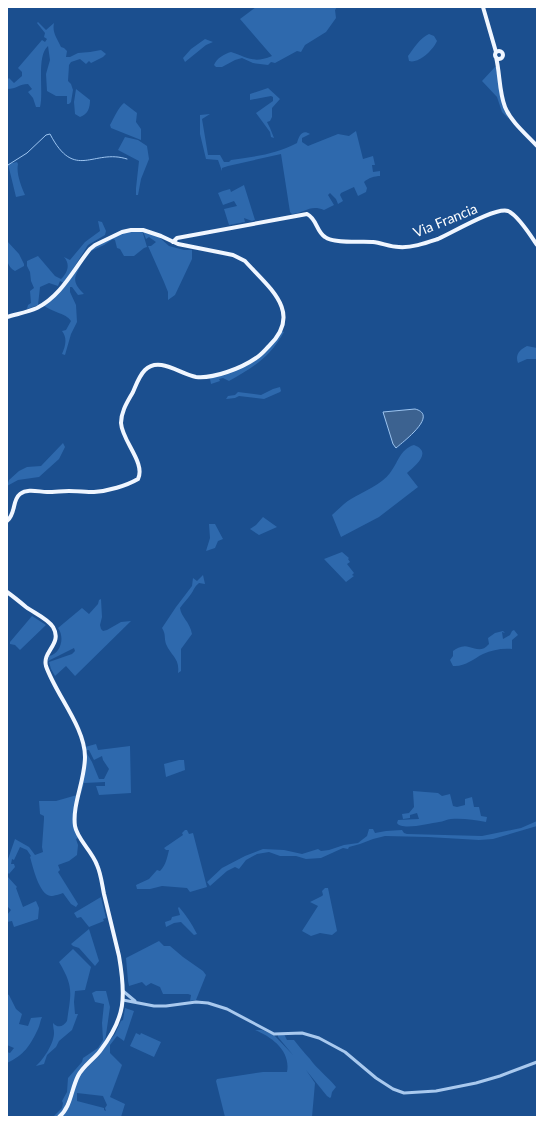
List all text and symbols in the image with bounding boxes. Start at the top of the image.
street label: Via Francia [411,199,479,241]

